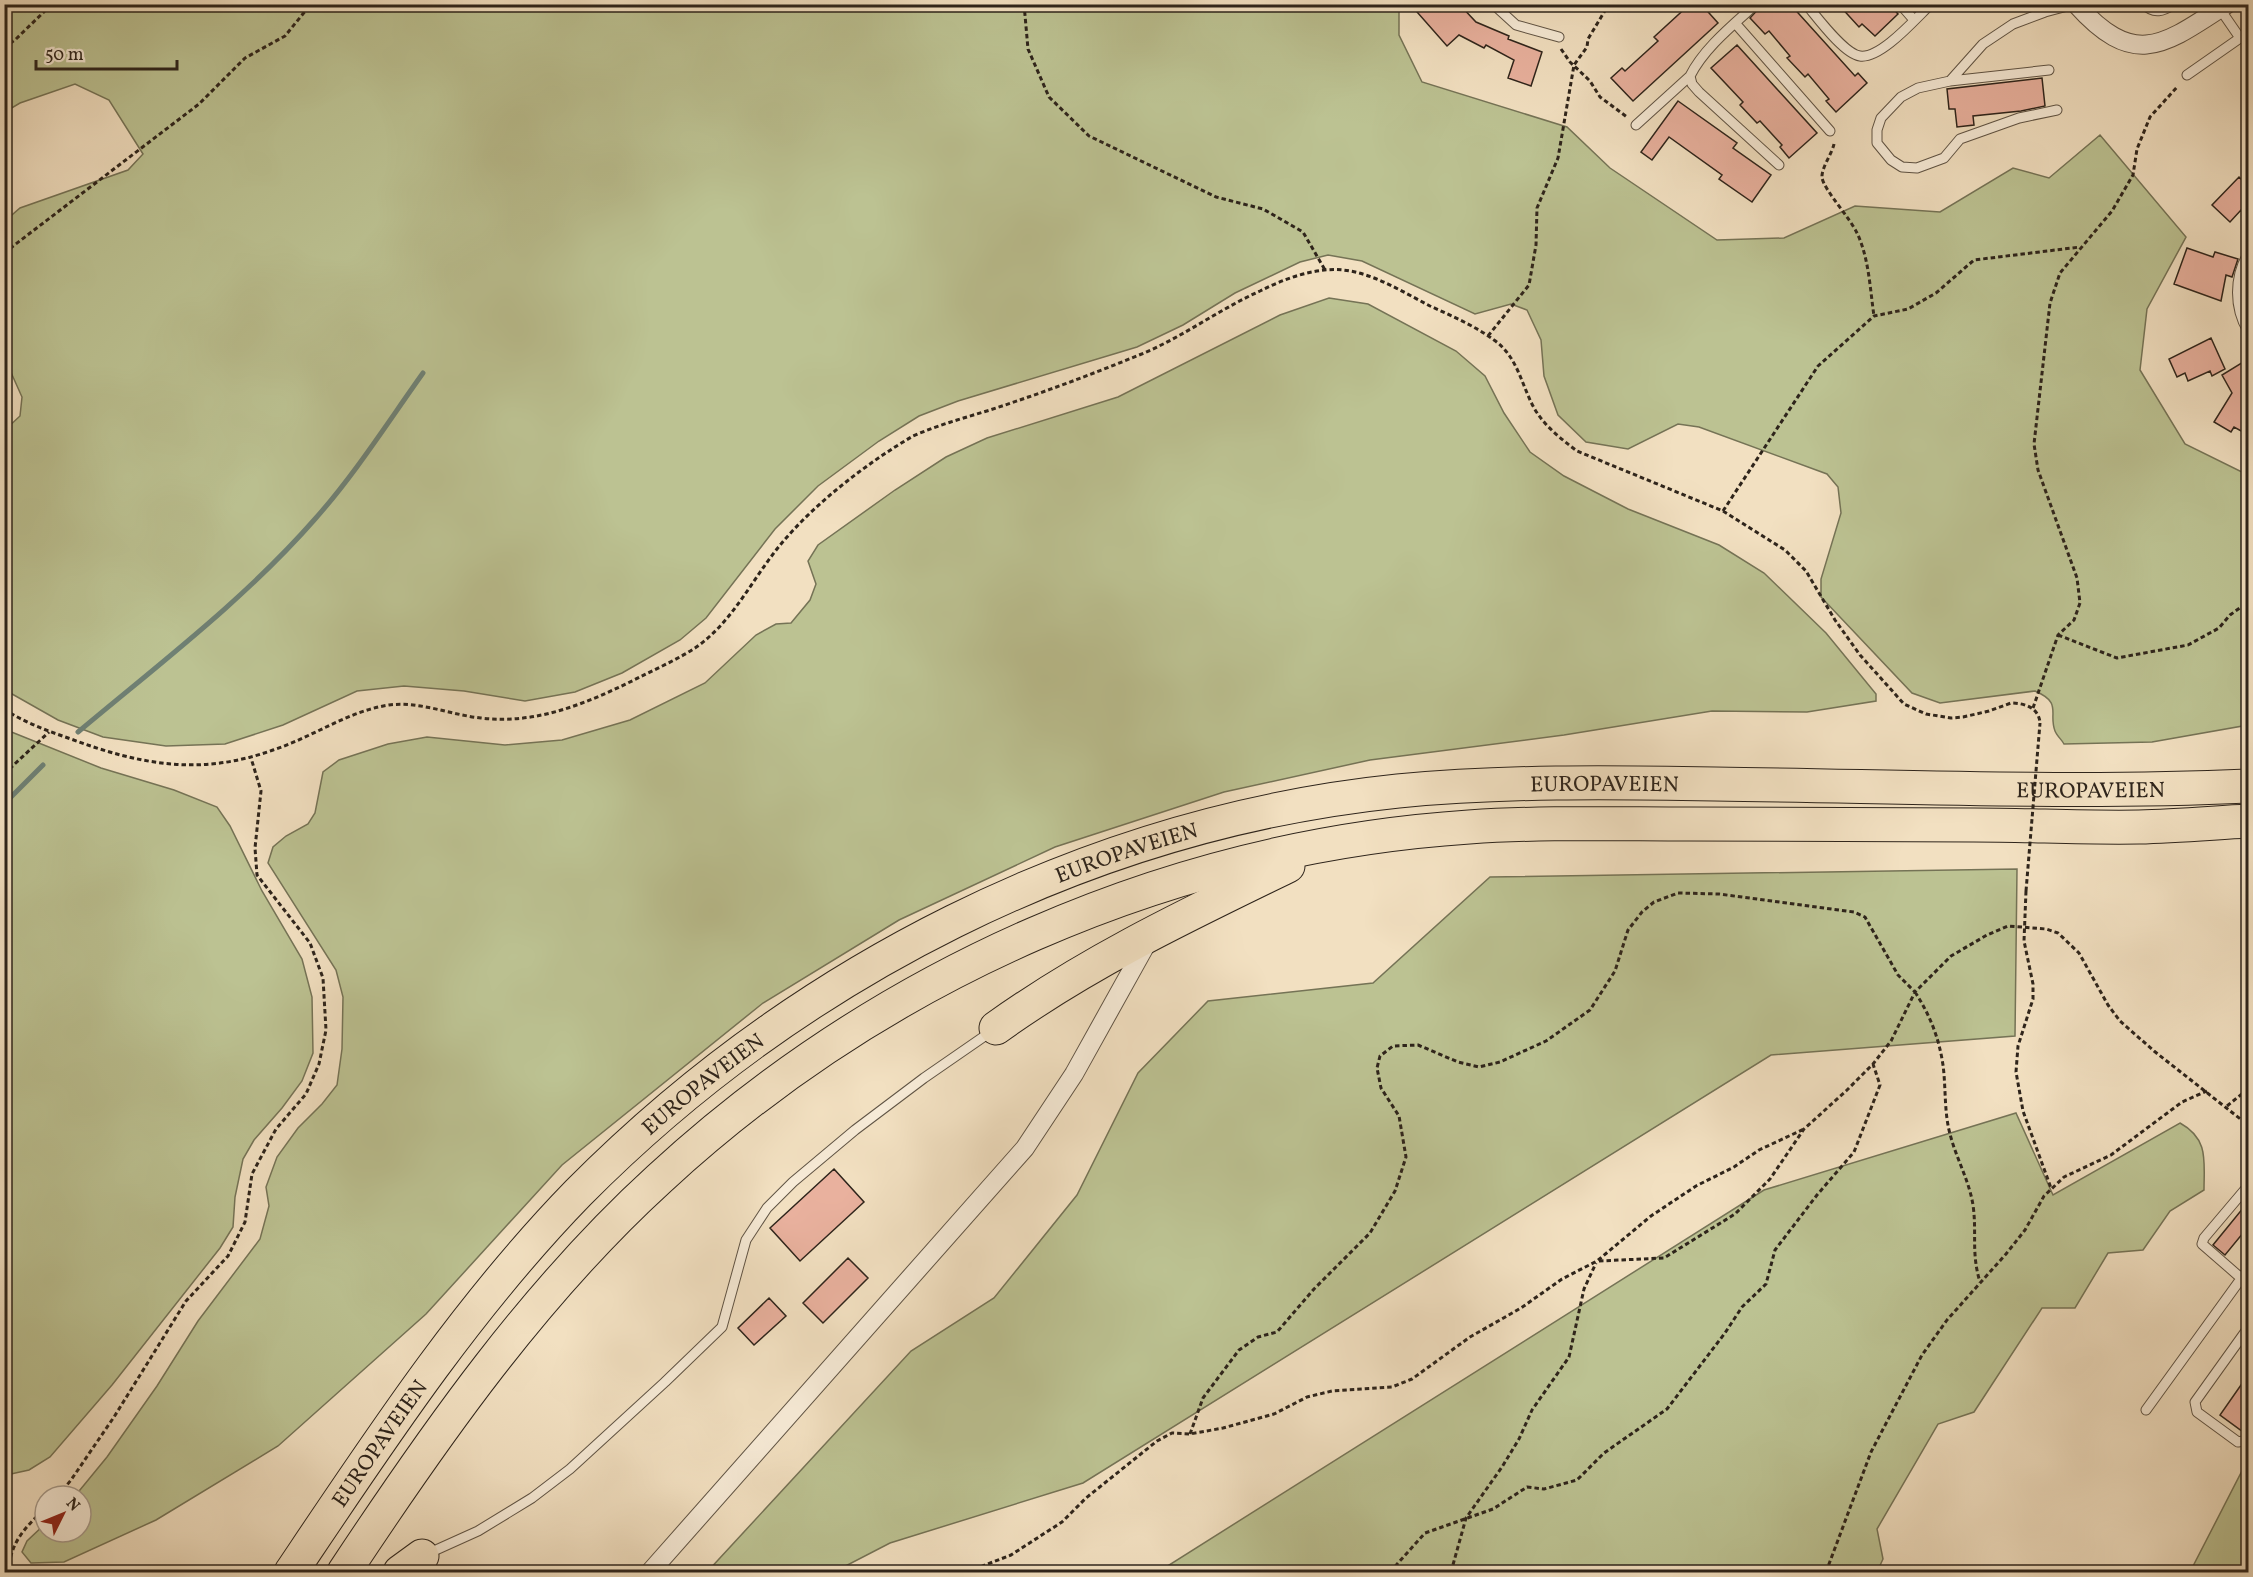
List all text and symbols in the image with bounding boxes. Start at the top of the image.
scale bar [36,33,177,71]
text: 50 m [45,43,84,68]
street label: EUROPAVEIEN [1530,770,1679,801]
street label: EUROPAVEIEN [2016,776,2165,807]
street label: EUROPAVEIEN [1051,816,1202,893]
street label: EUROPAVEIEN [636,1027,771,1144]
street label: EUROPAVEIEN [326,1375,436,1514]
north arrow [33,1484,93,1544]
text: N [60,1493,85,1517]

